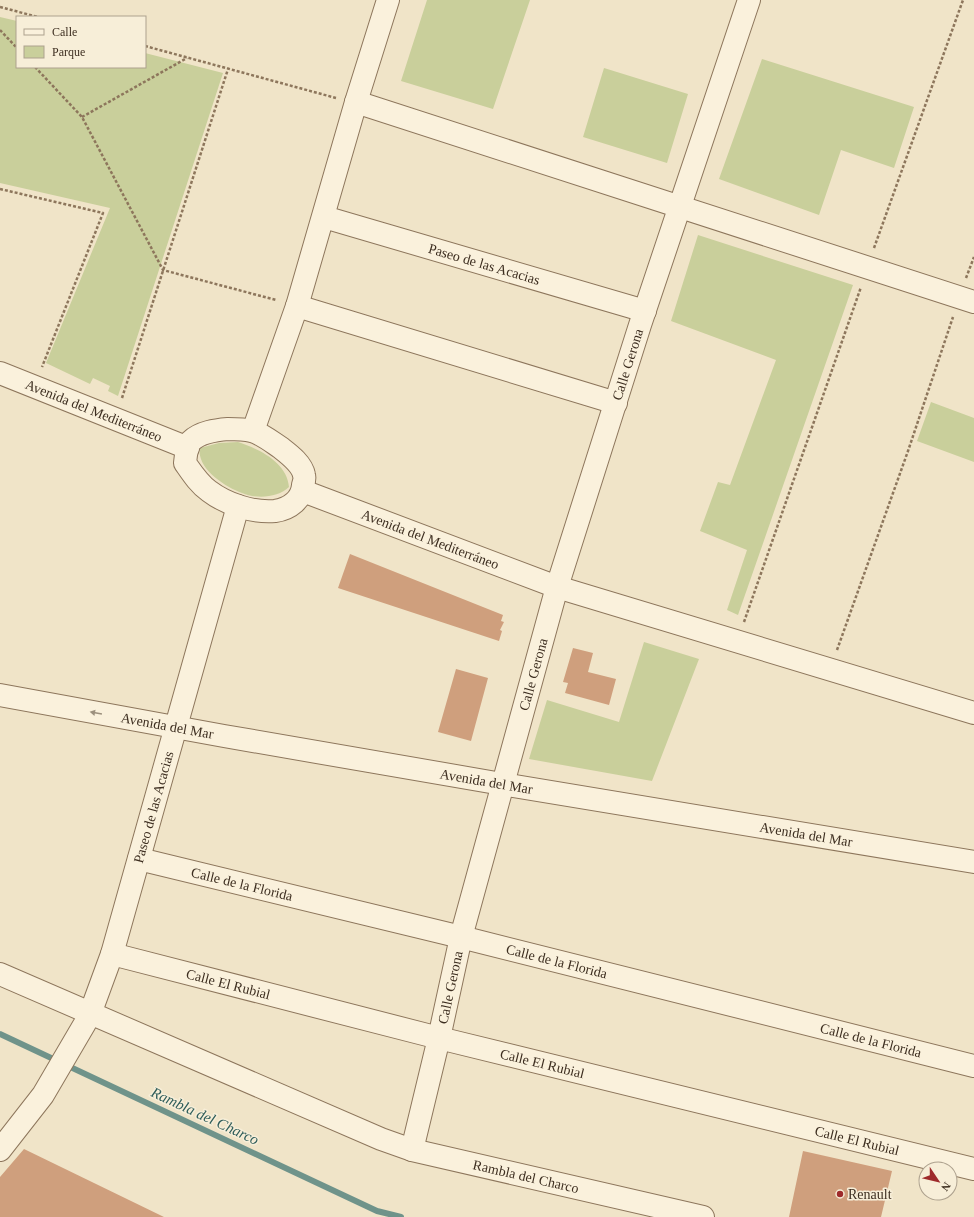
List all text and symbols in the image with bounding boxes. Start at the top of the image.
legend [16,16,146,68]
text: Calle [52,25,77,39]
text: Parque [52,45,85,59]
street label: Paseo de las Acacias [427,240,542,287]
street label: Calle Gerona [609,326,646,402]
street label: Avenida del Mediterráneo [23,376,164,444]
street label: Avenida del Mediterráneo [359,506,501,572]
street label: Calle Gerona [516,636,550,712]
one-way arrow [90,709,102,715]
street label: Avenida del Mar [120,710,215,741]
street label: Paseo de las Acacias [130,749,176,865]
street label: Avenida del Mar [439,766,534,797]
street label: Avenida del Mar [759,819,854,849]
street label: Calle de la Florida [190,864,295,904]
street label: Calle de la Florida [505,941,610,981]
street label: Calle Gerona [435,949,465,1025]
street label: Calle El Rubial [185,966,272,1002]
street label: Calle de la Florida [819,1020,924,1060]
street label: Calle El Rubial [499,1046,586,1081]
water label: Rambla del Charco [148,1084,262,1148]
street label: Calle El Rubial [813,1123,901,1158]
street label: Rambla del Charco [472,1157,580,1196]
north arrow [918,1161,958,1201]
text: N [939,1180,953,1193]
place label: Renault [848,1187,892,1202]
marker: Renault [835,1189,845,1199]

